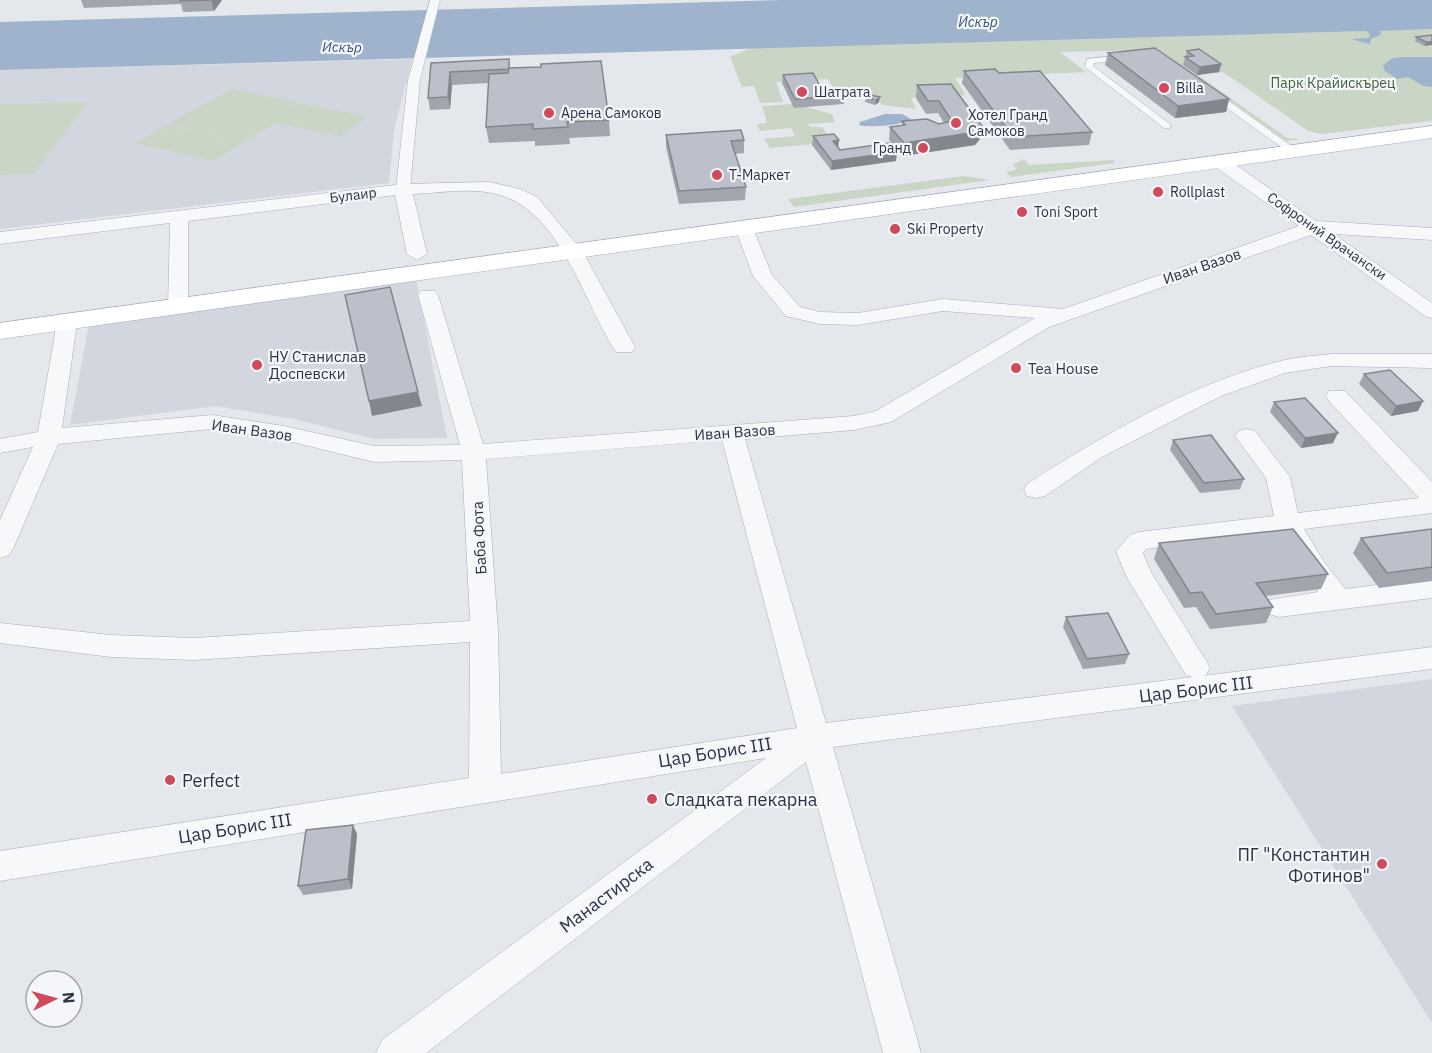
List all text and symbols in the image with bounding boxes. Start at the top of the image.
water label: Искър [958,13,998,31]
water label: Искър [322,38,362,56]
park label: Парк Крайискърец [1271,74,1396,92]
place label: Billa [1176,79,1204,97]
marker: Billa [1157,81,1171,95]
place label: Шатрата [814,83,871,101]
marker: Шатрата [795,85,809,99]
place label: Арена Самоков [561,104,662,122]
marker: Арена Самоков [542,106,556,120]
place label: Хотел Гранд Самоков [968,106,1048,140]
marker: Хотел Гранд Самоков [949,116,963,130]
place label: Гранд [873,139,911,157]
marker: Гранд [916,141,930,155]
place label: Т-Маркет [729,166,791,184]
marker: Т-Маркет [710,168,724,182]
street label: Булаир [328,183,378,207]
place label: Rollplast [1170,183,1225,201]
marker: Rollplast [1151,185,1165,199]
street label: Софроний Врачански [1264,188,1390,284]
place label: Toni Sport [1034,203,1098,221]
marker: Toni Sport [1015,205,1029,219]
place label: Ski Property [907,220,983,238]
marker: Ski Property [888,222,902,236]
street label: Иван Вазов [1160,244,1244,288]
place label: НУ Станислав Доспевски [269,347,366,383]
marker: НУ Станислав Доспевски [250,358,264,372]
place label: Tea House [1028,359,1098,378]
marker: Tea House [1009,361,1023,375]
street label: Иван Вазов [210,415,294,445]
street label: Иван Вазов [694,420,776,444]
street label: Баба Фота [468,501,490,575]
street label: Цар Борис III [1138,671,1254,707]
street label: Цар Борис III [657,732,773,772]
place label: Perfect [182,769,240,792]
marker: Perfect [163,773,177,787]
place label: Сладката пекарна [664,788,818,811]
marker: Сладката пекарна [645,792,659,806]
street label: Цар Борис III [177,808,293,848]
place label: ПГ "Константин Фотинов" [1237,843,1370,887]
street label: Манастирска [555,852,658,938]
marker: ПГ "Константин Фотинов" [1375,857,1389,871]
north arrow [24,969,84,1029]
text: N [58,991,79,1004]

